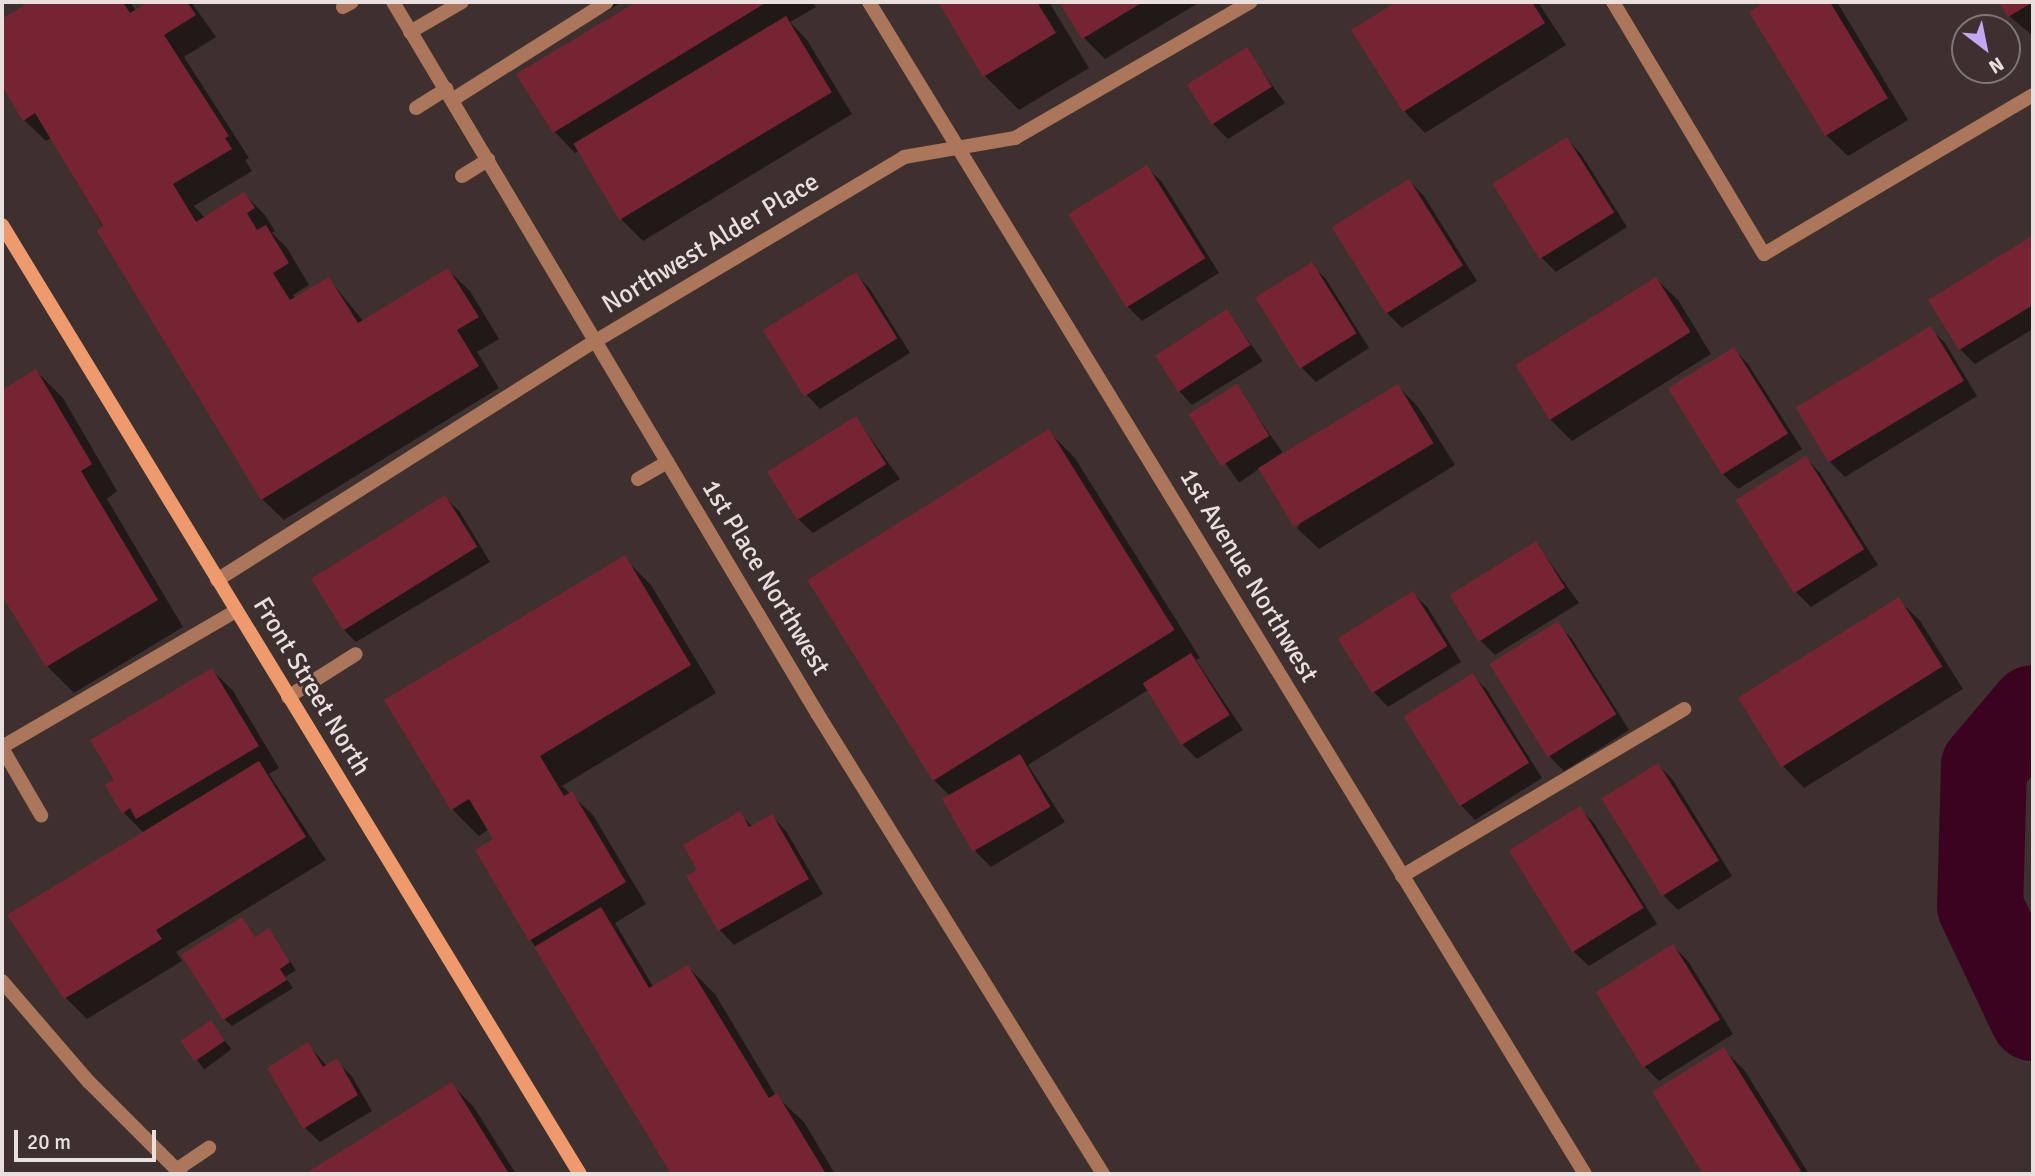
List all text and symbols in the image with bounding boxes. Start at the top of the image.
north arrow [1951,14,2021,84]
text: N [1984,51,2008,79]
street label: Northwest Alder Place [597,167,825,321]
street label: 1st Avenue Northwest [1172,464,1324,688]
street label: 1st Place Northwest [694,475,836,681]
street label: Front Street North [245,592,377,782]
scale bar [18,1116,159,1160]
text: 20 m [27,1129,71,1155]

